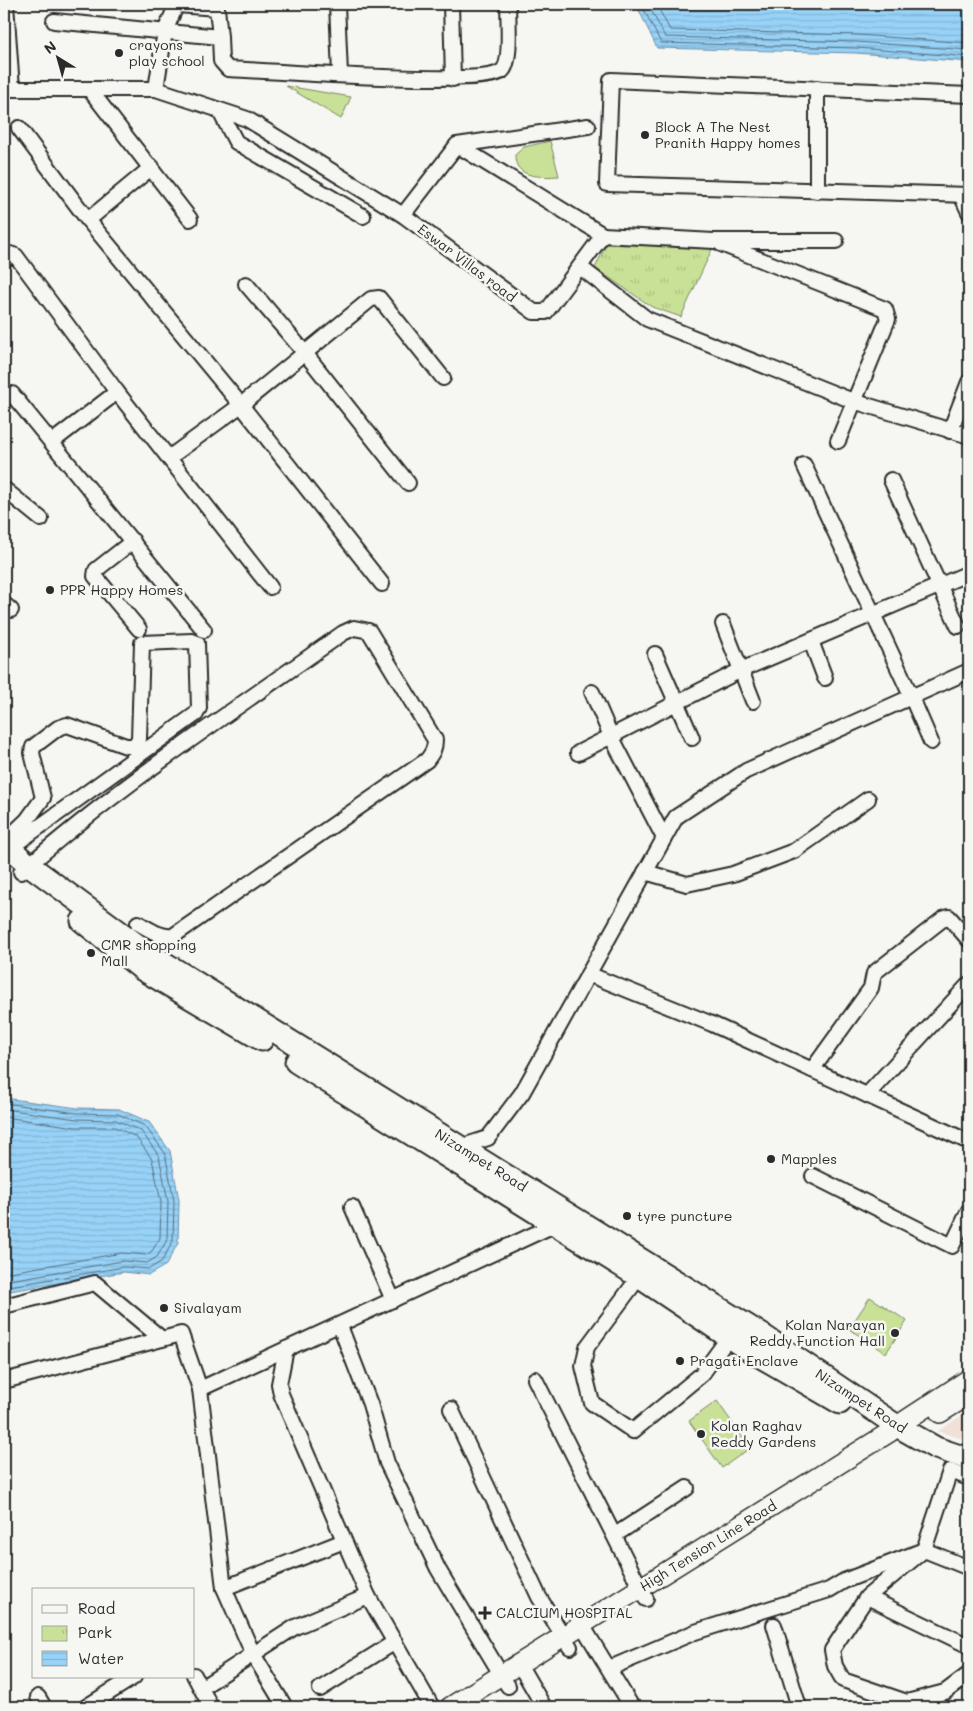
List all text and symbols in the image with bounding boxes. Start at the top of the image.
north arrow [32,32,82,82]
place label: crayons play school [129,35,205,70]
text: N [40,36,60,58]
marker: crayons play school [113,47,125,59]
place label: Block A The Nest Pranith Happy homes [655,117,800,152]
marker: Block A The Nest Pranith Happy homes [639,129,651,141]
street label: Eswar Villas road [414,219,521,306]
place label: PPR Happy Homes [60,580,183,599]
marker: PPR Happy Homes [44,584,56,596]
place label: CMR shopping Mall [101,935,196,970]
marker: CMR shopping Mall [85,947,97,959]
street label: Nizampet Road [432,1124,531,1196]
place label: Mapples [781,1149,837,1168]
marker: Mapples [765,1153,777,1165]
place label: tyre puncture [637,1206,732,1225]
marker: tyre puncture [621,1210,633,1222]
place label: Sivalayam [174,1298,242,1317]
marker: Sivalayam [158,1302,170,1314]
place label: Kolan Narayan Reddy Function Hall [750,1315,885,1350]
marker: Kolan Narayan Reddy Function Hall [889,1327,901,1339]
place label: Pragati Enclave [690,1351,798,1370]
marker: Pragati Enclave [674,1355,686,1367]
street label: Nizampet Road [812,1364,911,1437]
place label: Kolan Raghav Reddy Gardens [711,1416,816,1451]
marker: Kolan Raghav Reddy Gardens [695,1428,707,1440]
street label: High Tension Line Road [636,1496,780,1596]
legend [32,1588,195,1678]
text: Road [78,1598,115,1618]
place label: CALCIUM HOSPITAL [496,1603,633,1622]
marker: CALCIUM HOSPITAL [478,1606,492,1620]
text: Park [78,1622,112,1642]
text: Water [78,1648,124,1668]

